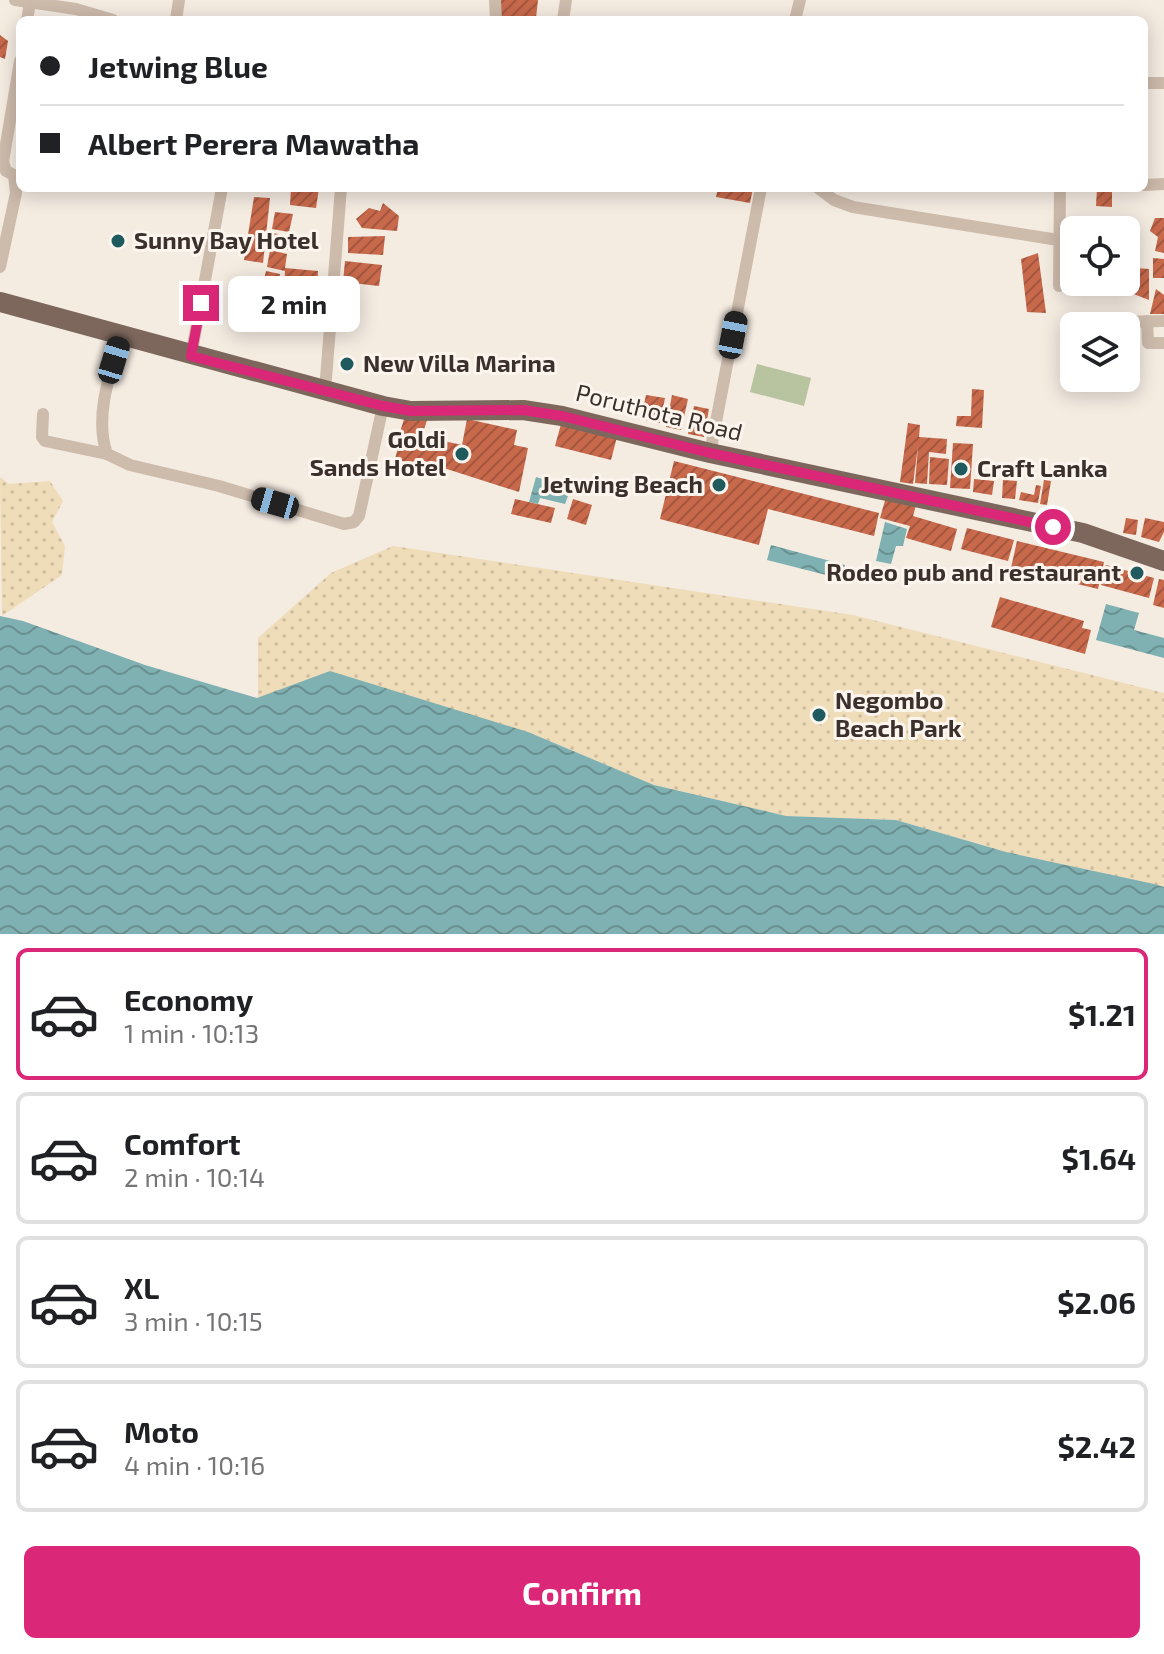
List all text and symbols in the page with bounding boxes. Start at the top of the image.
text: Jetwing Blue [88,48,268,84]
text: Albert Perera Mawatha [88,125,419,161]
map controls [1060,216,1140,392]
button: locate [1060,216,1140,296]
place label: Sunny Bay Hotel [134,225,319,254]
marker: Sunny Bay Hotel [109,232,127,250]
callout: 2 min [229,275,361,331]
route end [183,285,219,321]
text: 2 min [261,288,327,319]
car [717,309,749,361]
button: layers [1060,312,1140,392]
car [96,334,132,386]
place label: New Villa Marina [363,348,556,377]
marker: New Villa Marina [338,355,356,373]
street label: Poruthota Road [573,377,746,446]
place label: Goldi Sands Hotel [310,424,446,481]
marker: Goldi Sands Hotel [453,445,471,463]
place label: Craft Lanka [977,453,1108,482]
marker: Craft Lanka [952,460,970,478]
place label: Jetwing Beach [541,469,703,498]
marker: Jetwing Beach [710,476,728,494]
car [249,485,301,521]
route start [1035,509,1071,545]
place label: Rodeo pub and restaurant [826,557,1121,586]
marker: Rodeo pub and restaurant [1128,564,1146,582]
place label: Negombo Beach Park [835,685,962,742]
marker: Negombo Beach Park [810,706,828,724]
icon: car [28,978,100,1050]
text: Economy [124,981,253,1017]
text: $1.21 [1068,996,1136,1032]
text: 1 min · 10:13 [124,1017,259,1048]
icon: car [28,1122,100,1194]
text: Comfort [124,1125,241,1161]
text: $1.64 [1062,1140,1136,1176]
text: 2 min · 10:14 [124,1161,265,1192]
icon: car [28,1266,100,1338]
text: XL [124,1269,159,1305]
text: $2.06 [1057,1284,1136,1320]
text: 3 min · 10:15 [124,1305,263,1336]
icon: car [28,1410,100,1482]
text: Moto [124,1413,199,1449]
text: $2.42 [1057,1428,1136,1464]
text: 4 min · 10:16 [124,1449,265,1480]
button: Confirm [24,1546,1140,1638]

